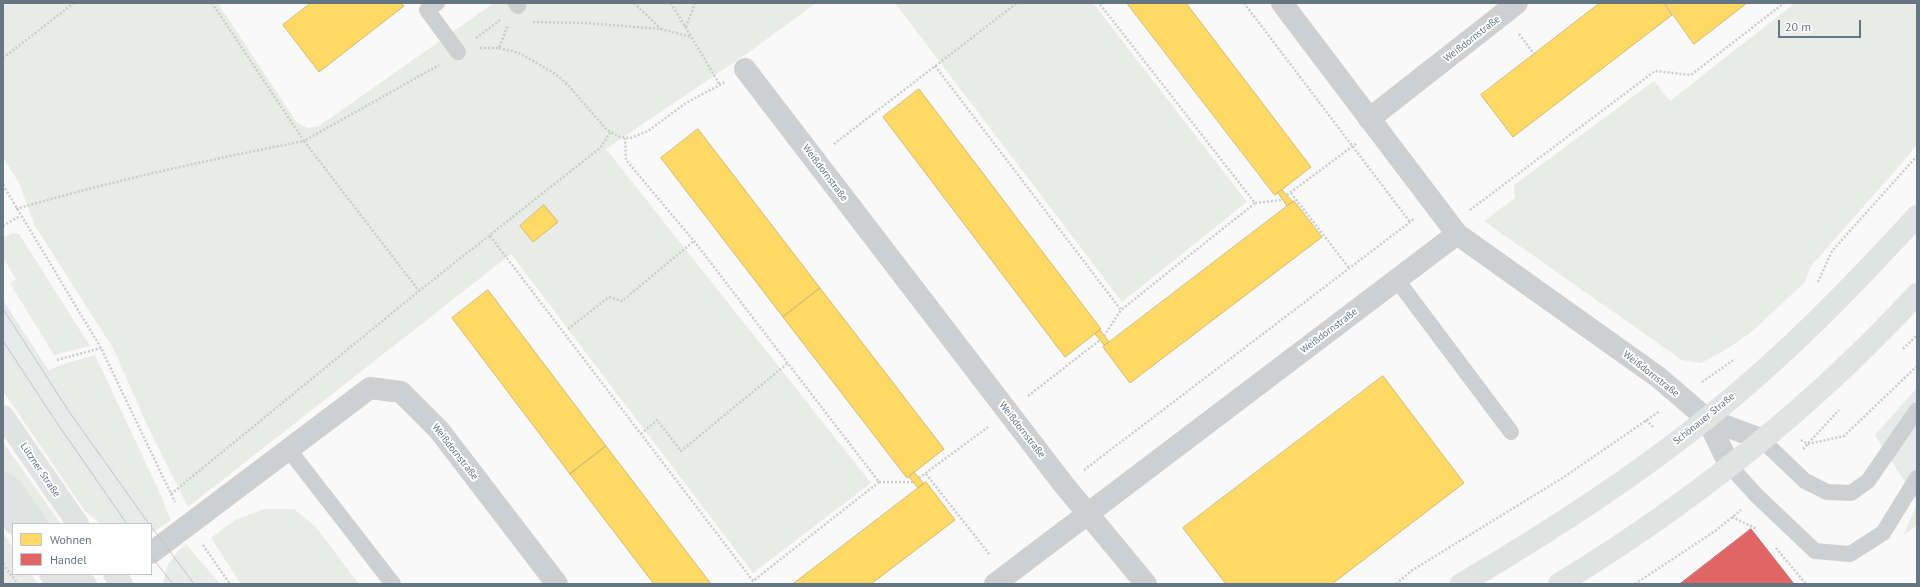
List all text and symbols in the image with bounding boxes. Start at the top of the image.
scale bar [1780,12,1863,38]
street label: Weißdornstraße [1441,13,1503,65]
text: 20 m [1785,19,1811,34]
street label: Weißdornstraße [800,142,850,204]
street label: Weißdornstraße [1298,306,1360,356]
street label: Weißdornstraße [1620,348,1682,400]
street label: Schönauer Straße [1671,391,1737,447]
street label: Weißdornstraße [996,399,1048,461]
street label: Weißdornstraße [429,421,481,483]
street label: Lützner Straße [17,440,63,500]
legend [12,523,152,575]
text: Wohnen [50,532,92,547]
text: Handel [50,552,87,567]

